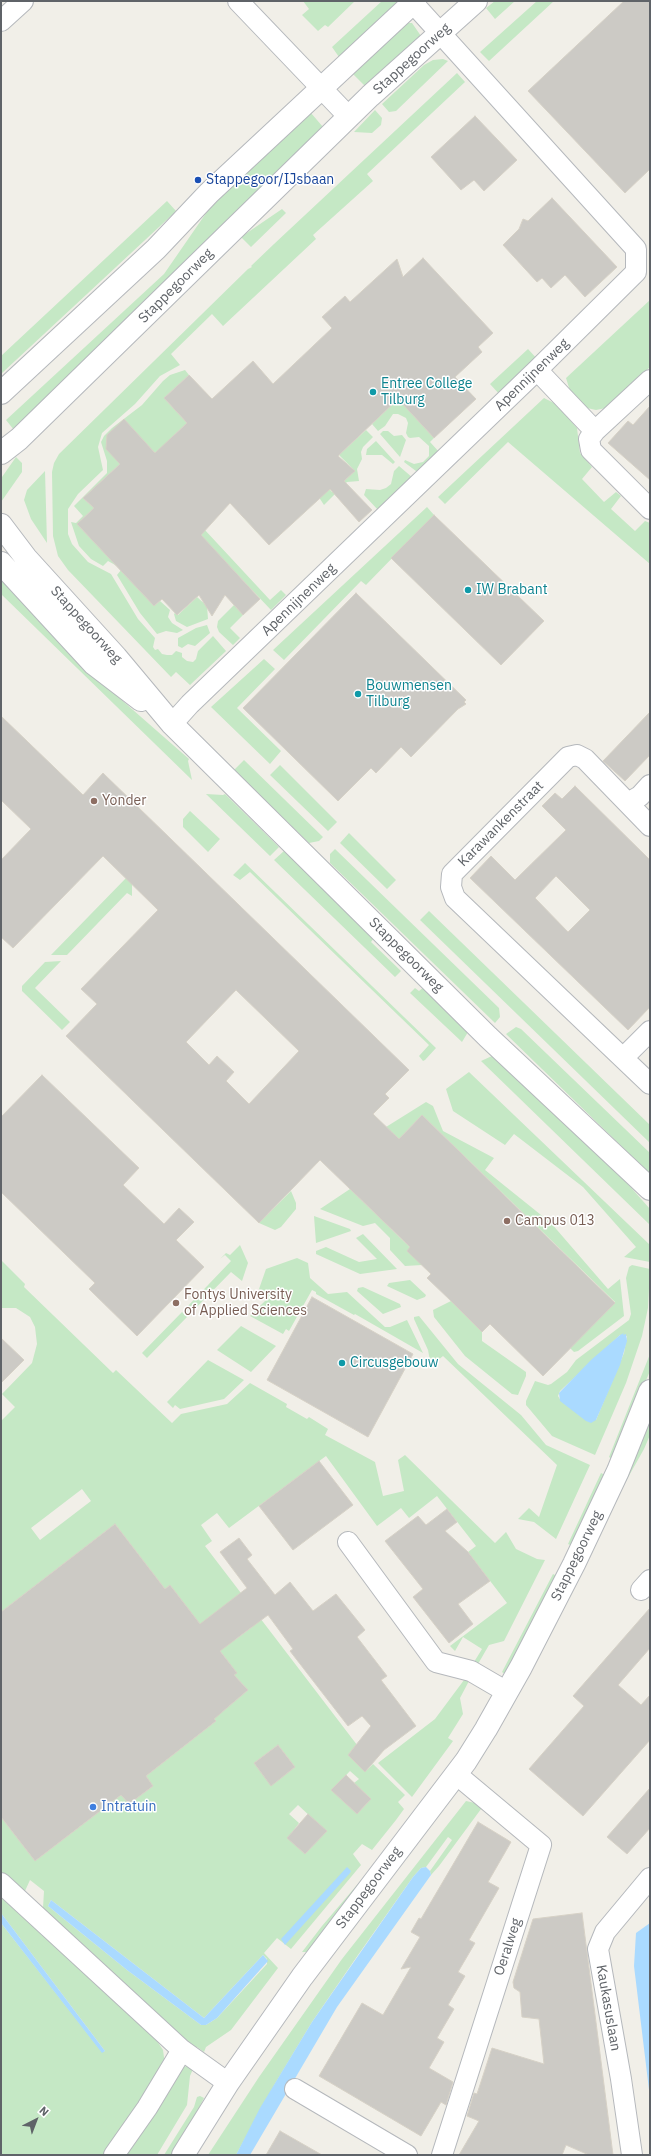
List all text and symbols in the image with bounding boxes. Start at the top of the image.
street label: Stappegoorweg [370,20,454,98]
place label: Stappegoor/IJsbaan [206,172,334,188]
marker: Stappegoor/IJsbaan [193,175,203,185]
street label: Stappegoorweg [135,245,217,327]
street label: Apennijnenweg [491,335,573,415]
place label: Entree College Tilburg [381,376,473,408]
marker: Entree College Tilburg [368,387,378,397]
street label: Apennijnenweg [258,560,340,640]
place label: IW Brabant [476,582,548,598]
street label: Stappegoorweg [47,583,125,667]
marker: IW Brabant [463,585,473,595]
place label: Bouwmensen Tilburg [366,678,452,710]
marker: Bouwmensen Tilburg [353,689,363,699]
street label: Karawankenstraat [455,778,547,870]
place label: Yonder [102,793,146,809]
marker: Yonder [89,796,99,806]
street label: Stappegoorweg [365,914,447,996]
place label: Campus 013 [515,1213,595,1229]
marker: Campus 013 [502,1216,512,1226]
place label: Fontys University of Applied Sciences [184,1287,307,1320]
marker: Fontys University of Applied Sciences [171,1298,181,1308]
place label: Circusgebouw [350,1355,439,1371]
marker: Circusgebouw [337,1358,347,1368]
street label: Stappegoorweg [548,1508,606,1604]
place label: Intratuin [101,1799,156,1815]
marker: Intratuin [88,1802,98,1812]
street label: Stappegoorweg [333,1844,405,1932]
street label: Oeralweg [491,1916,525,1978]
street label: Kaukasuslaan [592,1964,624,2052]
north arrow [16,2100,56,2140]
text: N [36,2103,52,2119]

